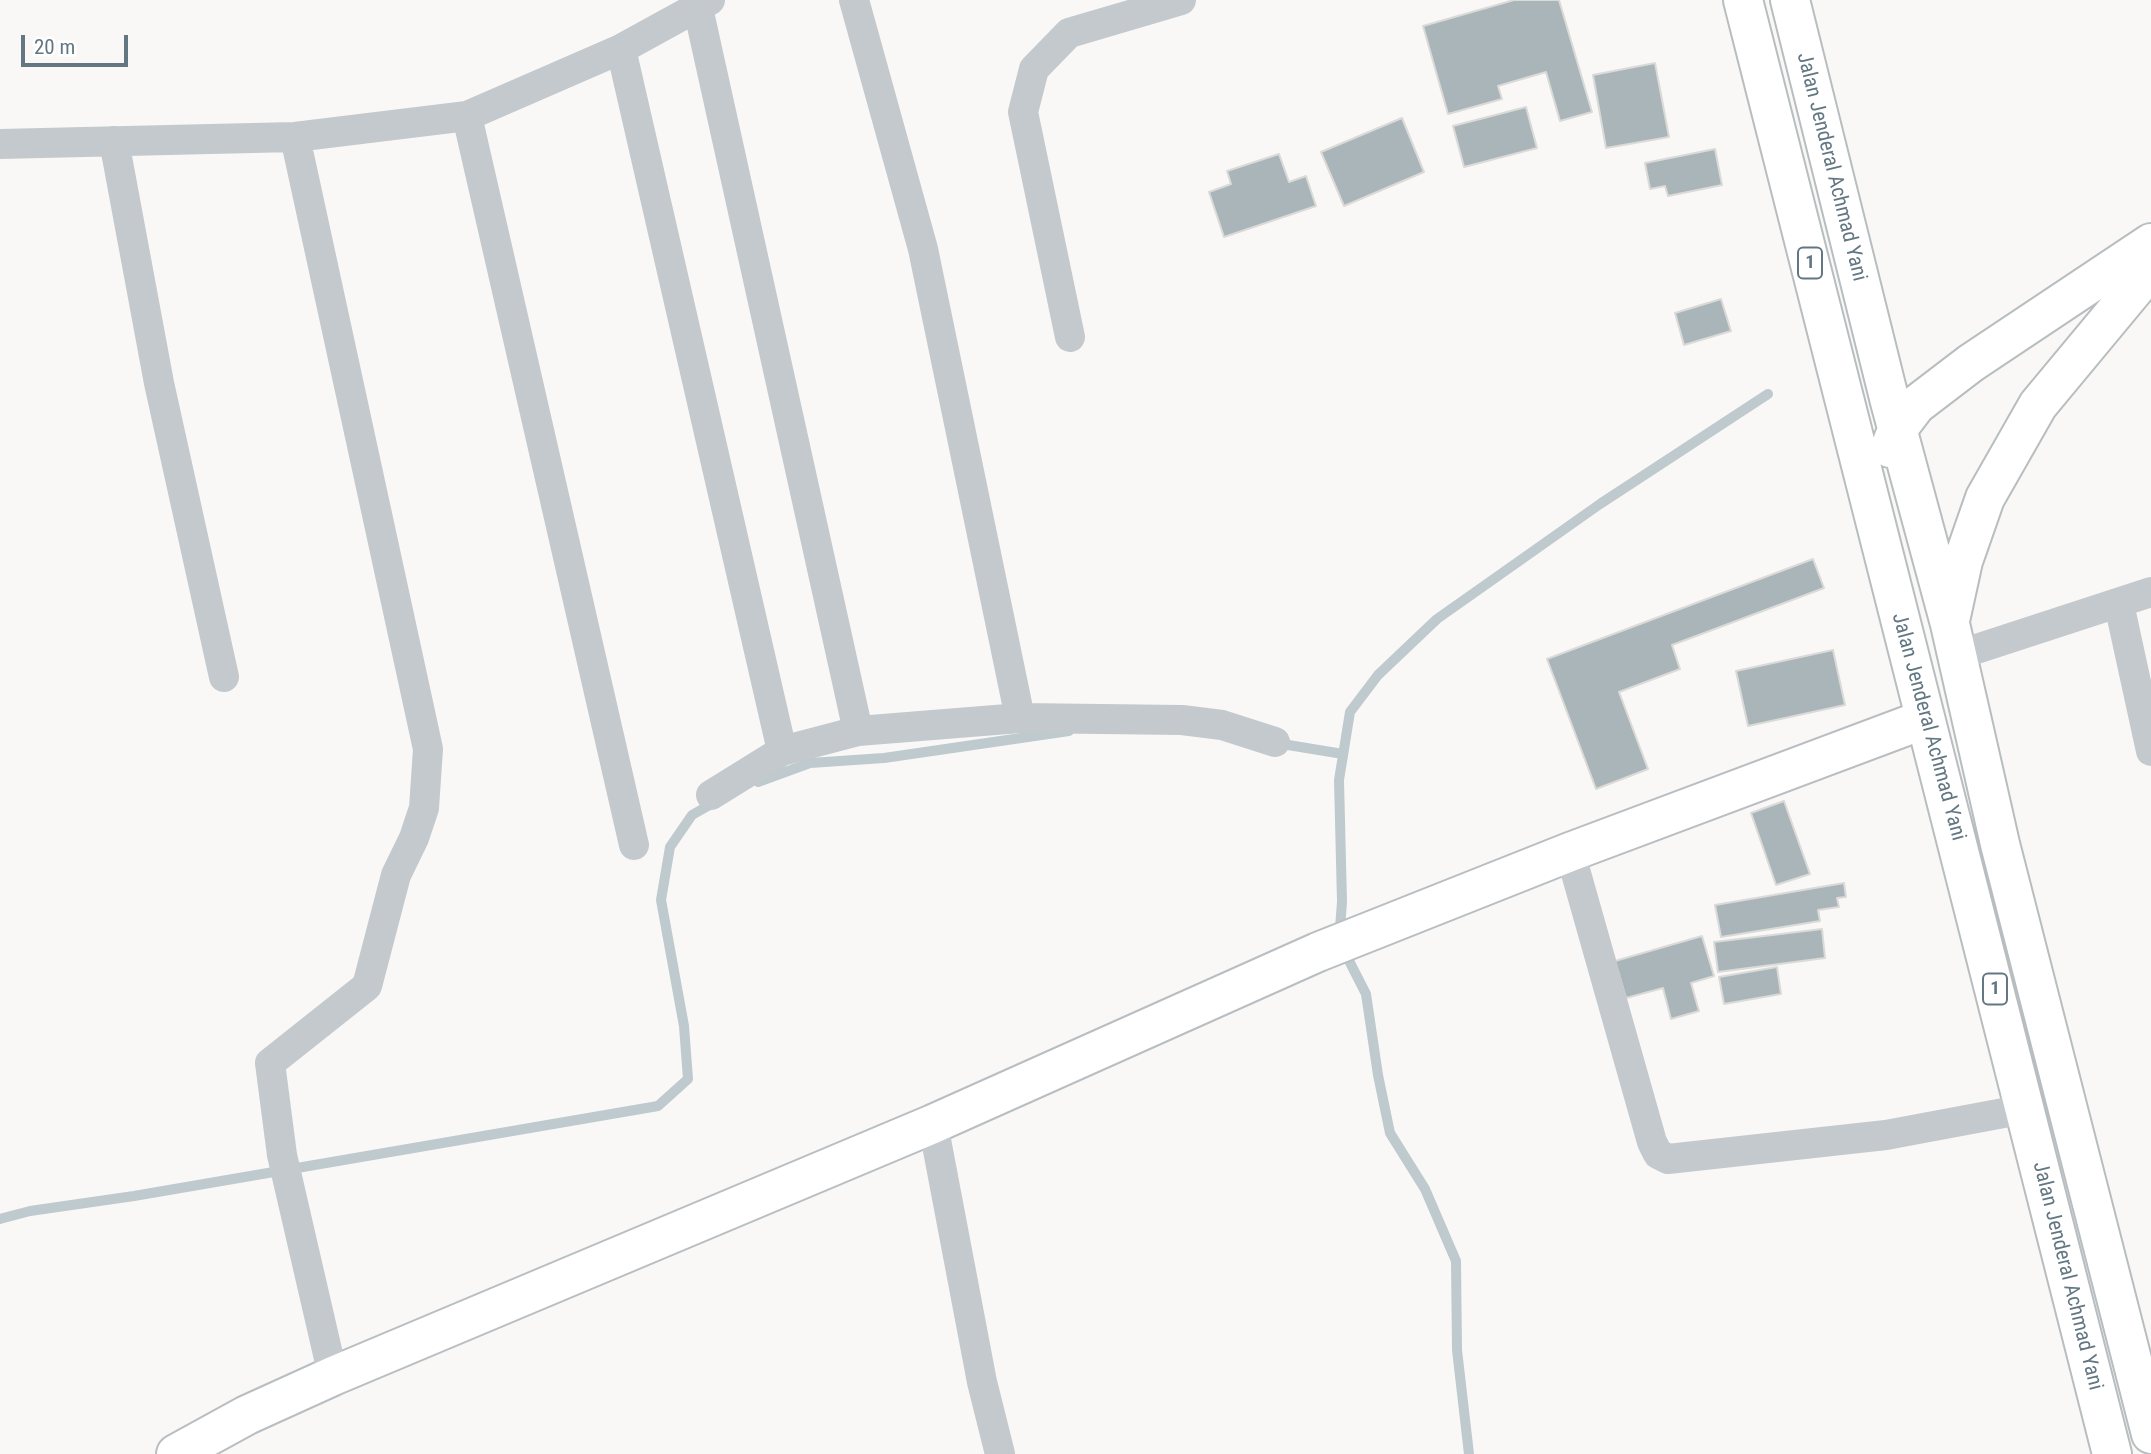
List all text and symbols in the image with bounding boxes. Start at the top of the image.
scale bar [24,21,131,65]
text: 20 m [34,35,75,59]
street label: Jalan Jenderal Achmad Yani [1790,50,1872,284]
road number: 1 [1798,247,1822,278]
street label: Jalan Jenderal Achmad Yani [1885,610,1971,844]
road number: 1 [1983,973,2007,1004]
street label: Jalan Jenderal Achmad Yani [2026,1159,2108,1393]

